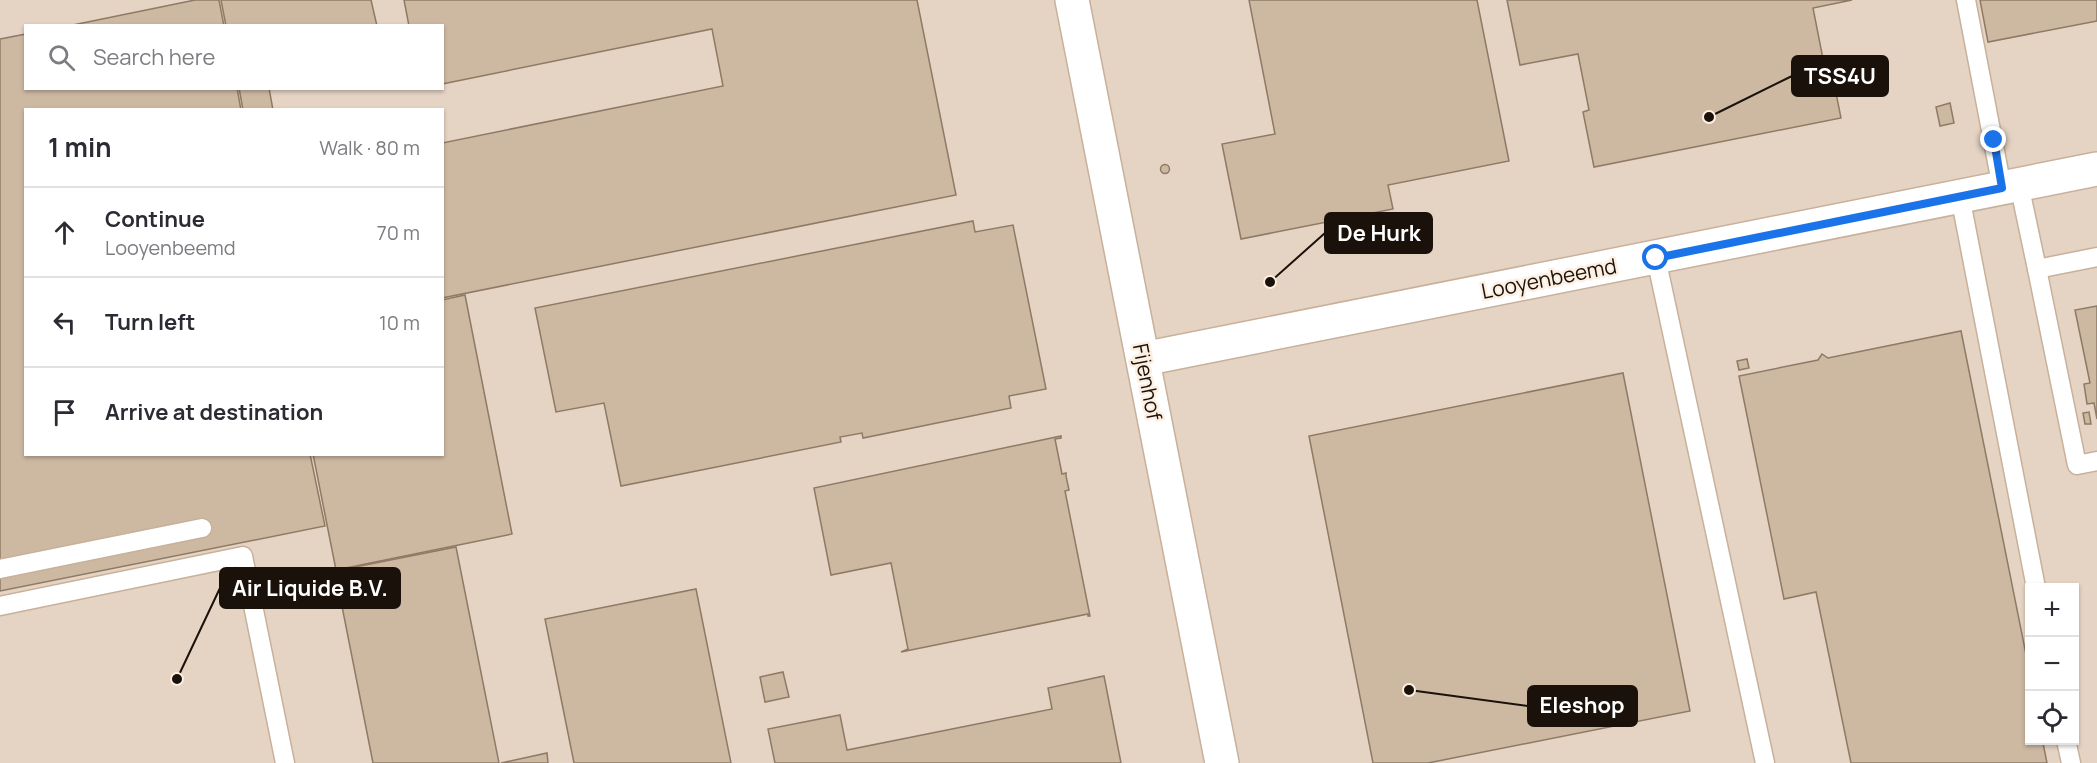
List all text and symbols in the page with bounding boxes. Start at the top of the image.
search box [24,24,444,90]
icon: search [45,41,78,74]
text: Search here [93,42,215,72]
callout: TSS4U [1792,56,1888,96]
text: TSS4U [1804,61,1876,91]
route end [1980,126,2006,152]
text: 1 min [48,129,112,165]
text: Walk · 80 m [319,134,420,161]
text: Continue [105,204,205,234]
callout: De Hurk [1325,213,1432,253]
icon: ahead [48,216,81,249]
text: De Hurk [1337,218,1422,248]
text: 70 m [377,219,420,246]
text: Looyenbeemd [105,234,236,261]
route start [1642,244,1668,270]
street label: Looyenbeemd [1479,251,1619,305]
icon: left [48,306,81,339]
text: Turn left [105,307,195,337]
text: 10 m [379,309,420,336]
street label: Fijenhof [1127,341,1169,423]
icon: arrive [48,396,81,429]
text: Arrive at destination [105,397,323,427]
callout: Air Liquide B.V. [220,568,400,608]
text: Air Liquide B.V. [232,573,388,603]
map controls [2025,583,2079,745]
button: + [2025,583,2079,637]
button: − [2025,637,2079,691]
callout: Eleshop [1528,686,1637,726]
text: Eleshop [1539,690,1625,720]
button: locate [2025,691,2079,745]

